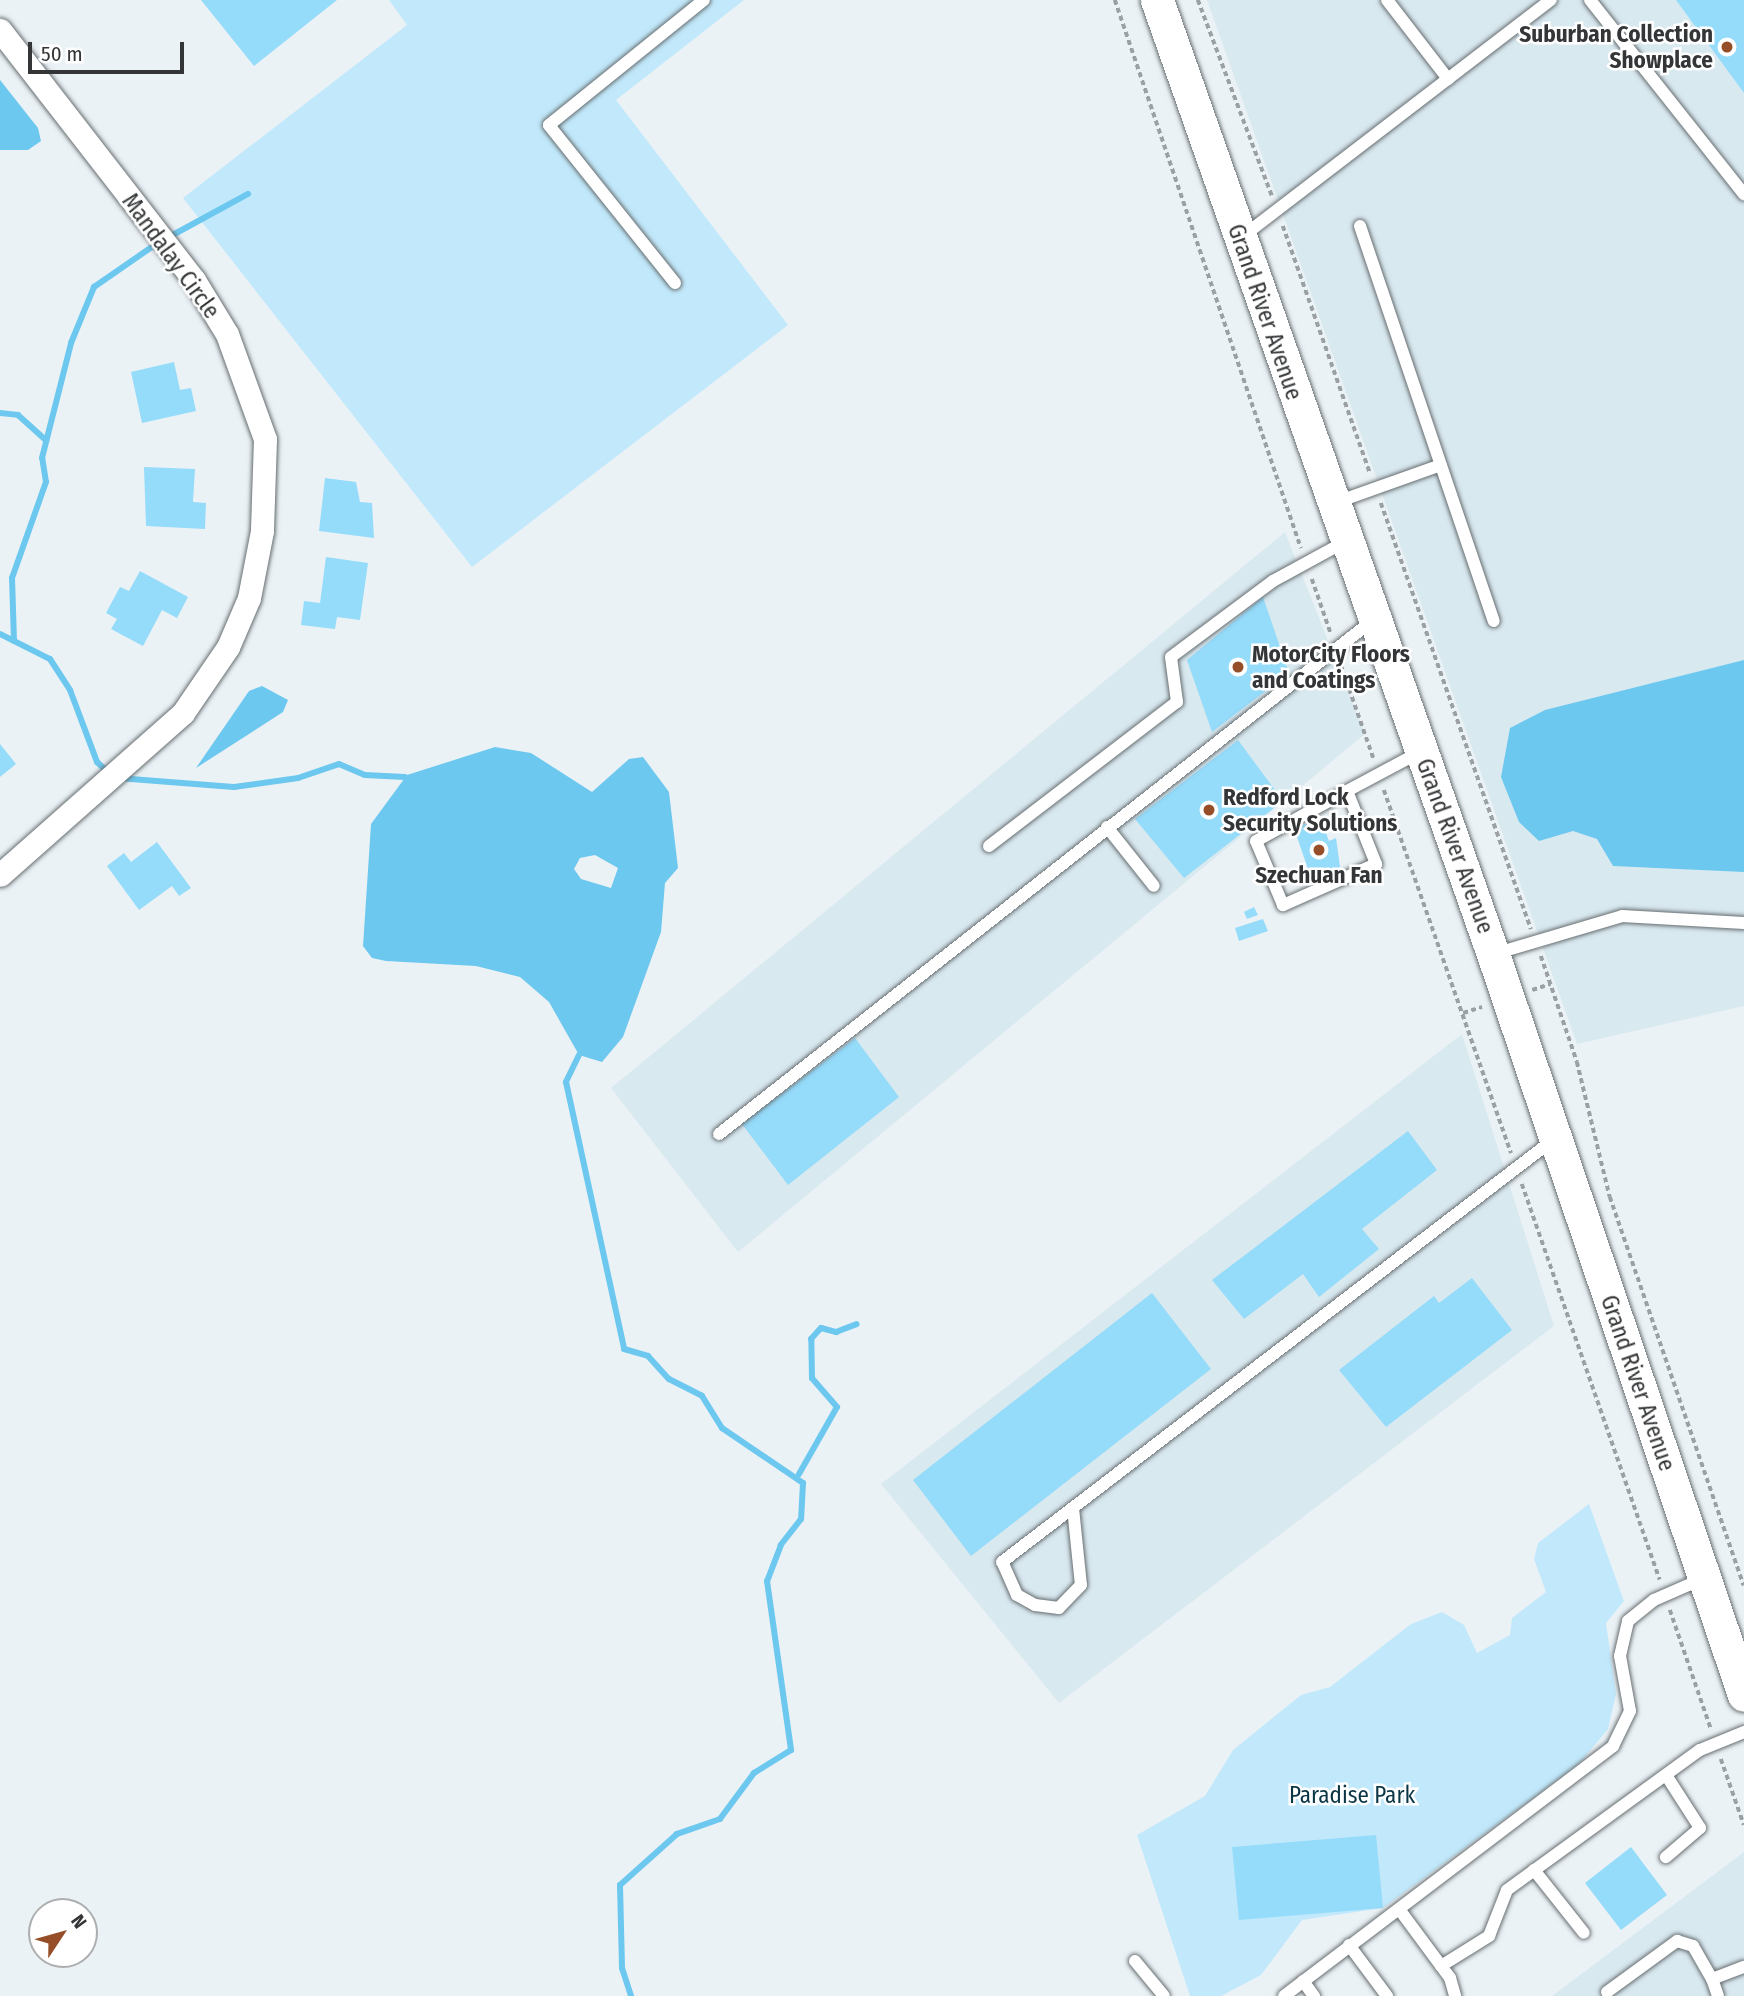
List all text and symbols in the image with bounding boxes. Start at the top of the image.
place label: Suburban Collection Showplace [1519,20,1713,74]
scale bar [32,28,187,72]
marker: Suburban Collection Showplace [1719,39,1735,55]
text: 50 m [41,41,83,67]
street label: Mandalay Circle [116,188,226,324]
street label: Grand River Avenue [1222,221,1308,403]
place label: MotorCity Floors and Coatings [1252,640,1410,694]
marker: MotorCity Floors and Coatings [1230,659,1246,675]
street label: Grand River Avenue [1411,755,1499,937]
place label: Redford Lock Security Solutions [1223,783,1397,837]
marker: Redford Lock Security Solutions [1201,802,1217,818]
marker: Szechuan Fan [1311,842,1327,858]
place label: Szechuan Fan [1255,861,1383,889]
street label: Grand River Avenue [1595,1292,1681,1474]
park label: Paradise Park [1289,1781,1415,1809]
north arrow [28,1898,98,1968]
text: N [66,1910,91,1933]

